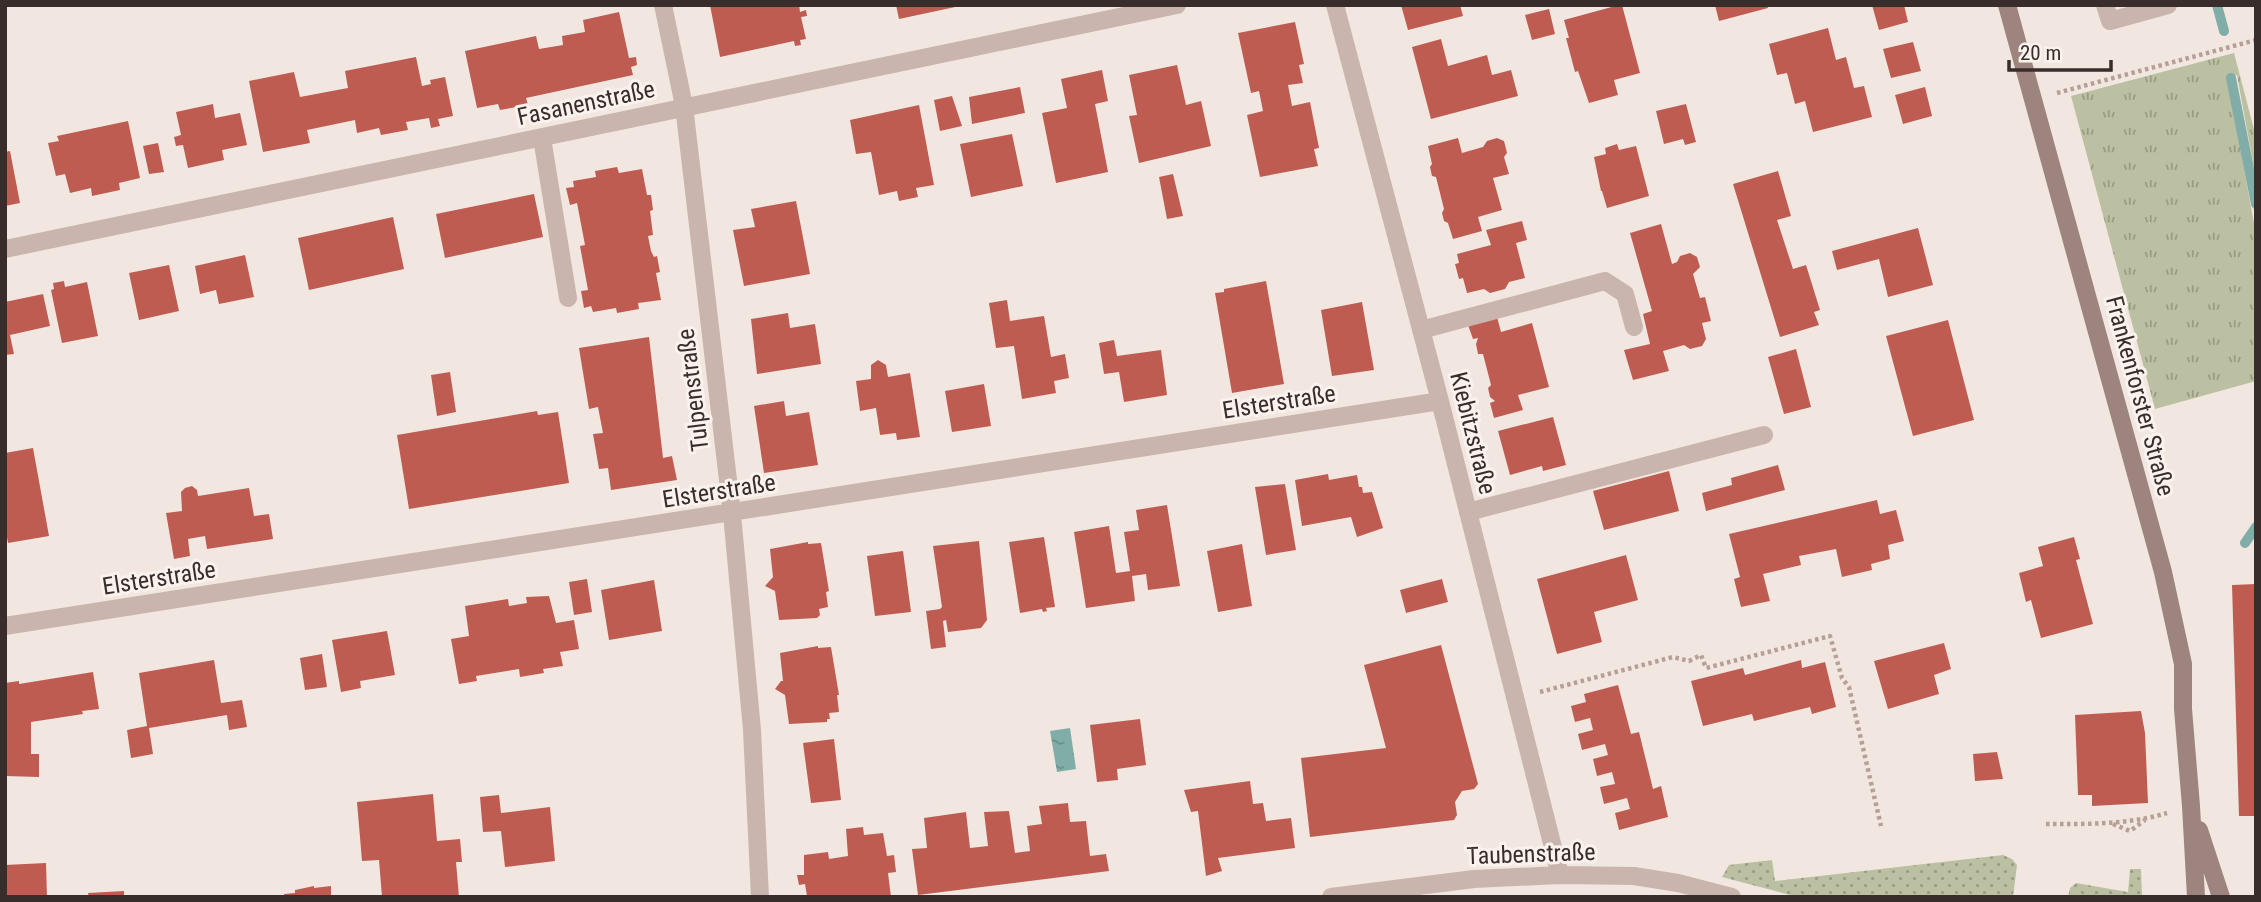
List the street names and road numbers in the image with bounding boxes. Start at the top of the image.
street label: Fasanenstraße [515,75,657,131]
street label: Frankenforster Straße [2100,293,2180,499]
street label: Tulpenstraße [672,327,714,453]
street label: Kiebitzstraße [1444,369,1502,497]
street label: Elsterstraße [1220,379,1338,425]
street label: Elsterstraße [660,468,778,514]
street label: Elsterstraße [100,555,218,601]
street label: Taubenstraße [1466,838,1596,870]

